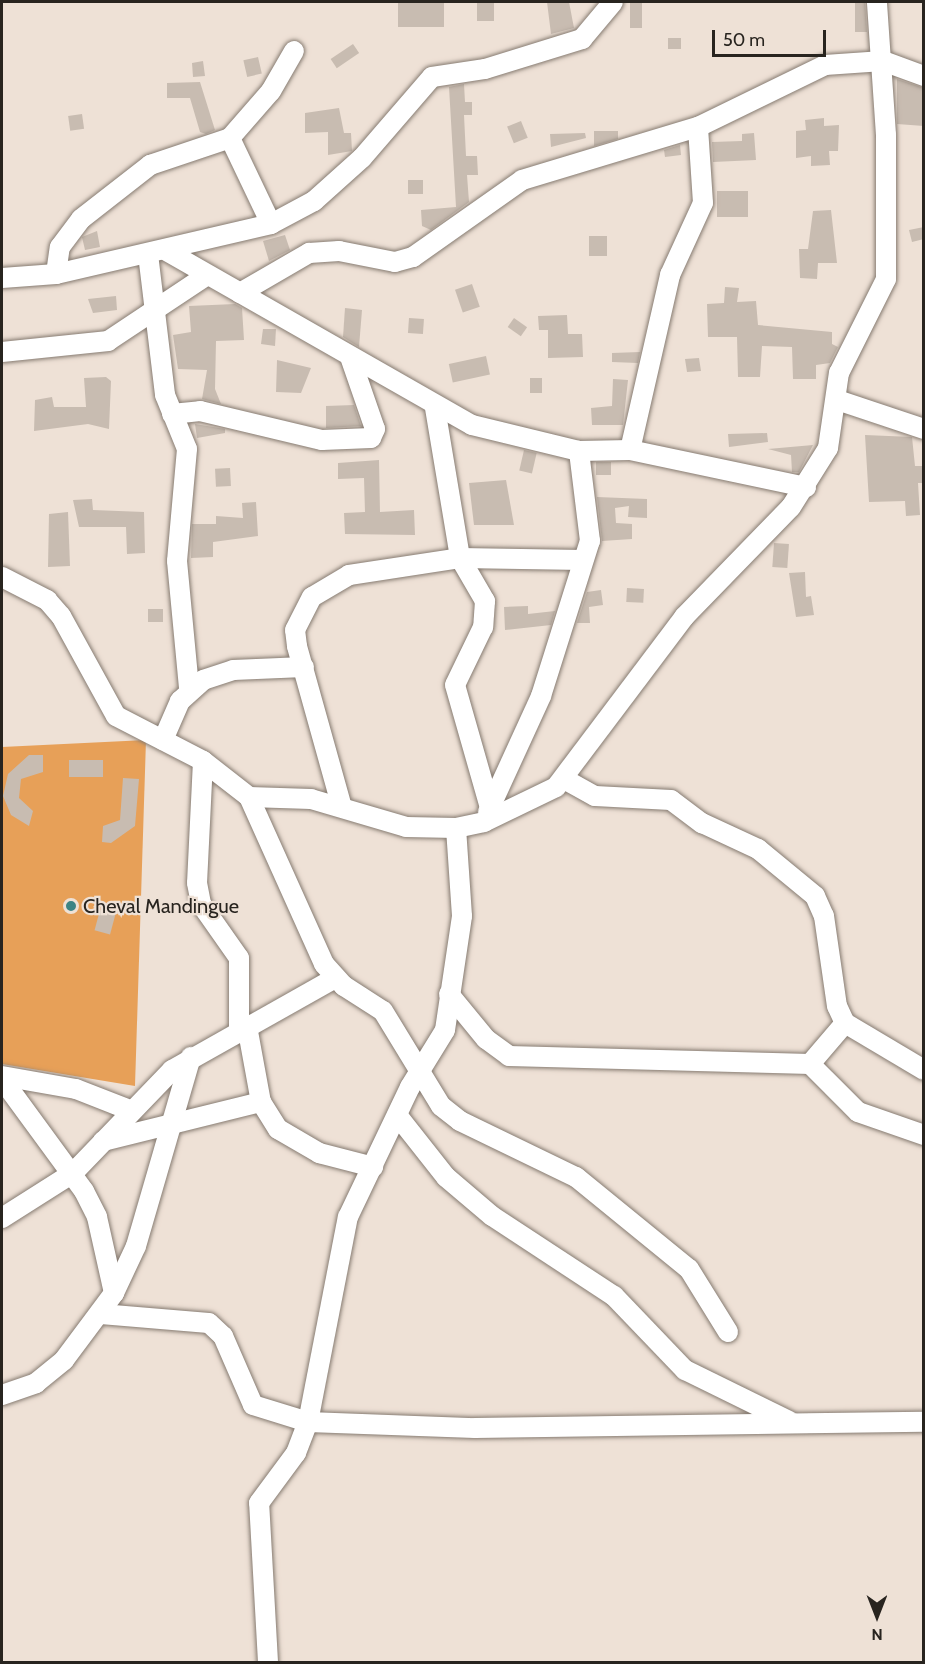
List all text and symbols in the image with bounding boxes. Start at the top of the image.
scale bar [715,18,829,56]
text: 50 m [723,29,765,51]
place label: Cheval Mandingue [83,894,239,918]
marker: Cheval Mandingue [64,899,78,913]
north arrow [847,1586,907,1646]
text: N [871,1625,883,1644]

